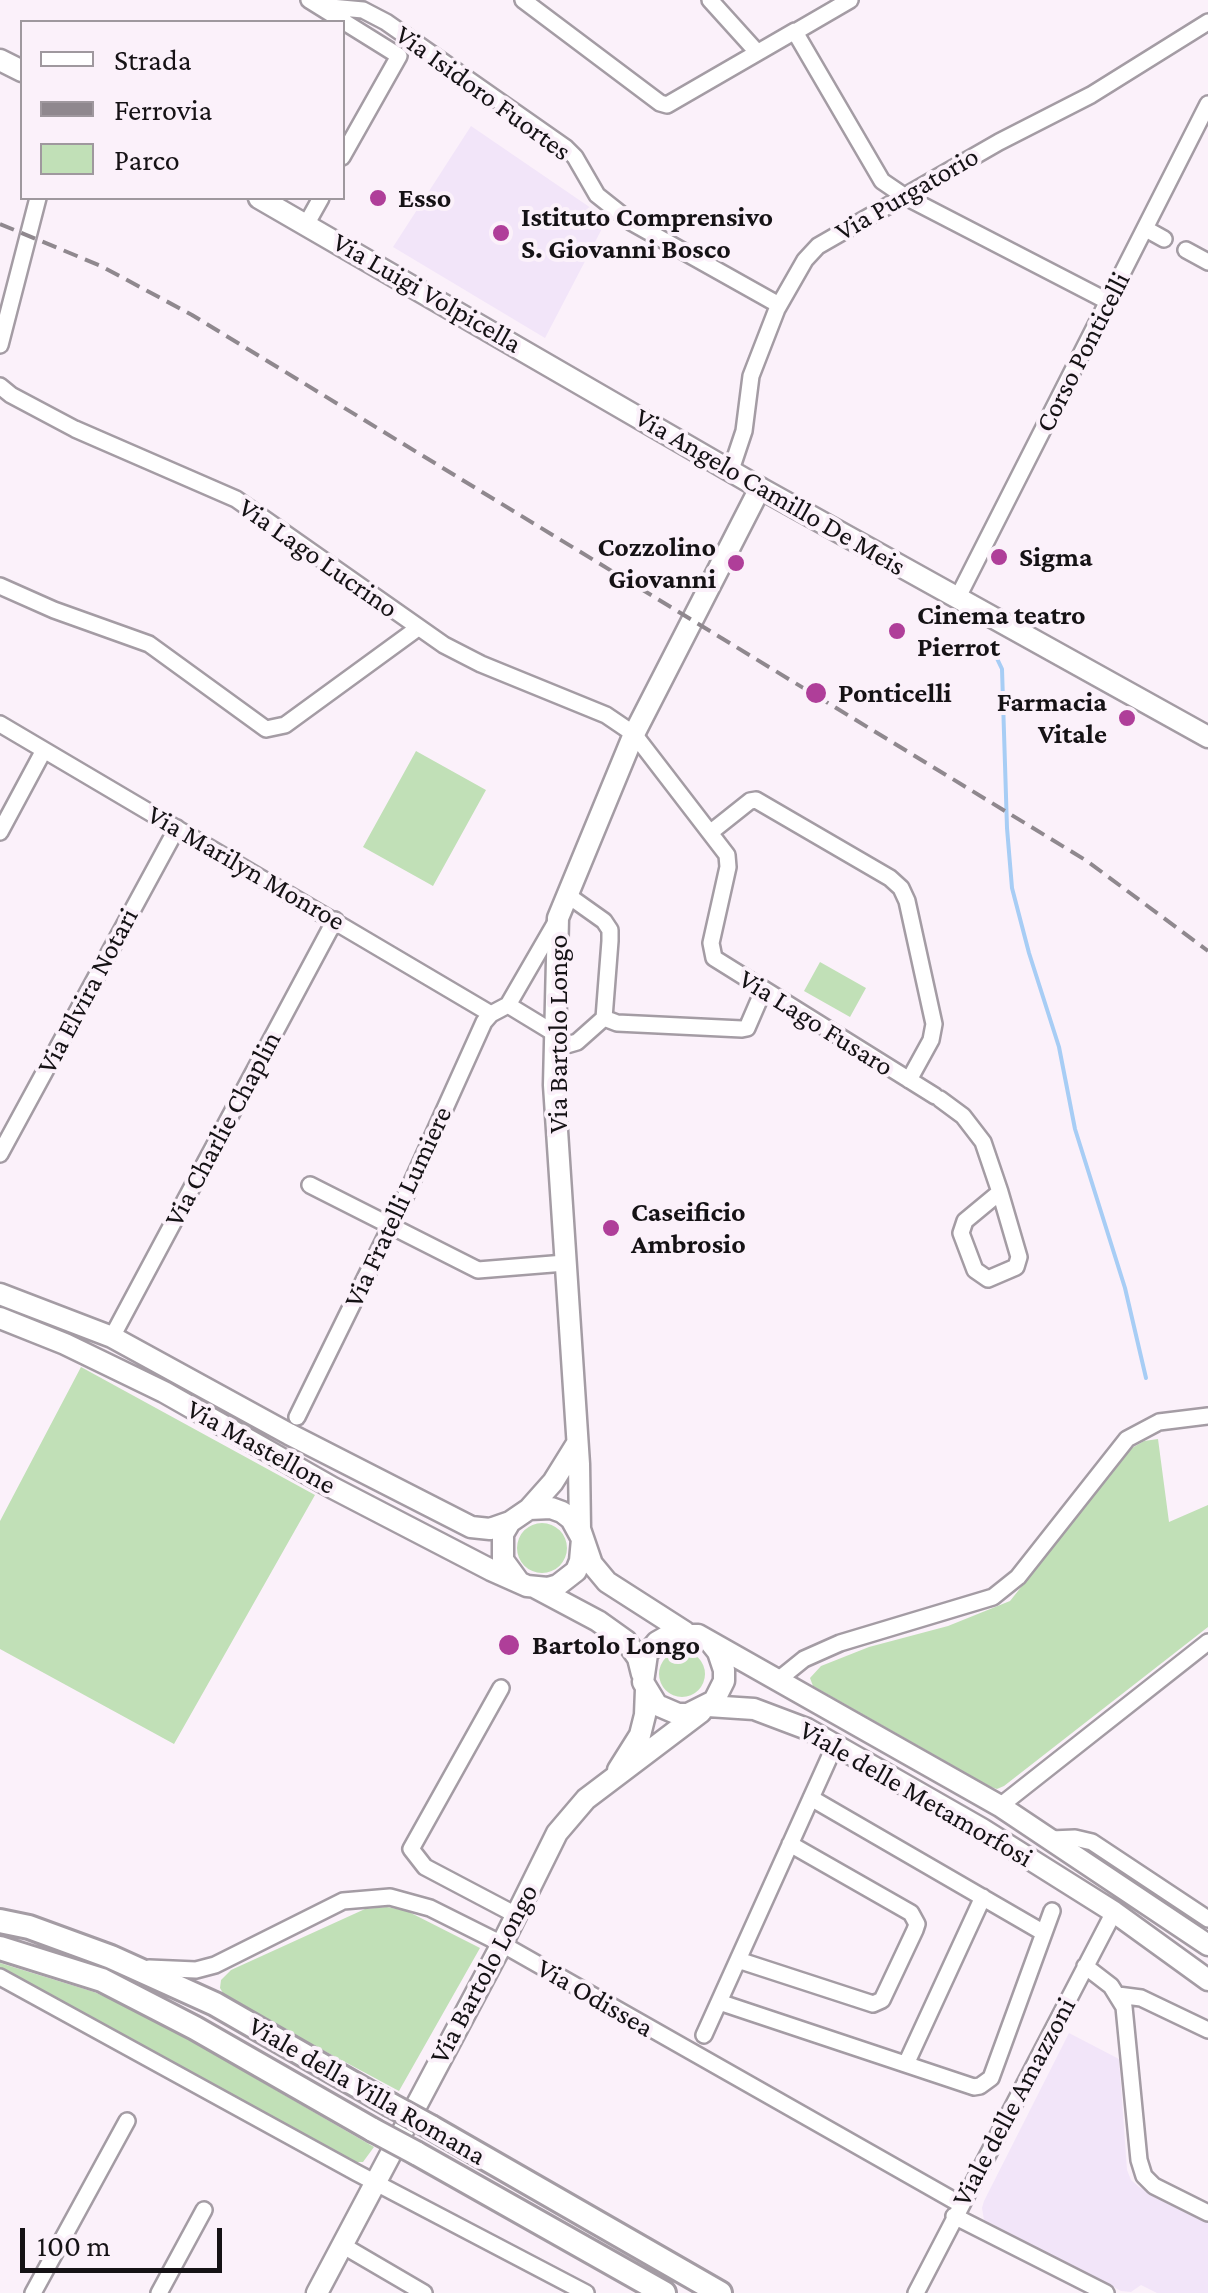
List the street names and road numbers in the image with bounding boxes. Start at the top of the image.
street label: Via Isidoro Fuortes [388,18,578,168]
street label: Via Purgatorio [829,139,985,249]
street label: Via Luigi Volpicella [327,225,527,361]
street label: Corso Ponticelli [1028,266,1138,438]
street label: Via Angelo Camillo De Meis [629,401,911,583]
street label: Via Lago Lucrino [232,491,404,625]
street label: Via Marilyn Monroe [141,798,351,938]
street label: Via Elvira Notari [30,902,146,1080]
street label: Via Bartolo Longo [541,935,575,1133]
street label: Via Lago Fusaro [732,962,900,1084]
street label: Via Charlie Chaplin [157,1026,289,1232]
street label: Via Fratelli Lumiere [337,1101,459,1313]
street label: Via Mastellone [180,1392,342,1502]
street label: Viale delle Metamorfosi [793,1713,1039,1875]
street label: Via Bartolo Longo [422,1878,546,2070]
street label: Via Odissea [531,1951,659,2045]
street label: Viale delle Amazzoni [945,1992,1083,2212]
street label: Viale della Villa Romana [242,2009,492,2173]

